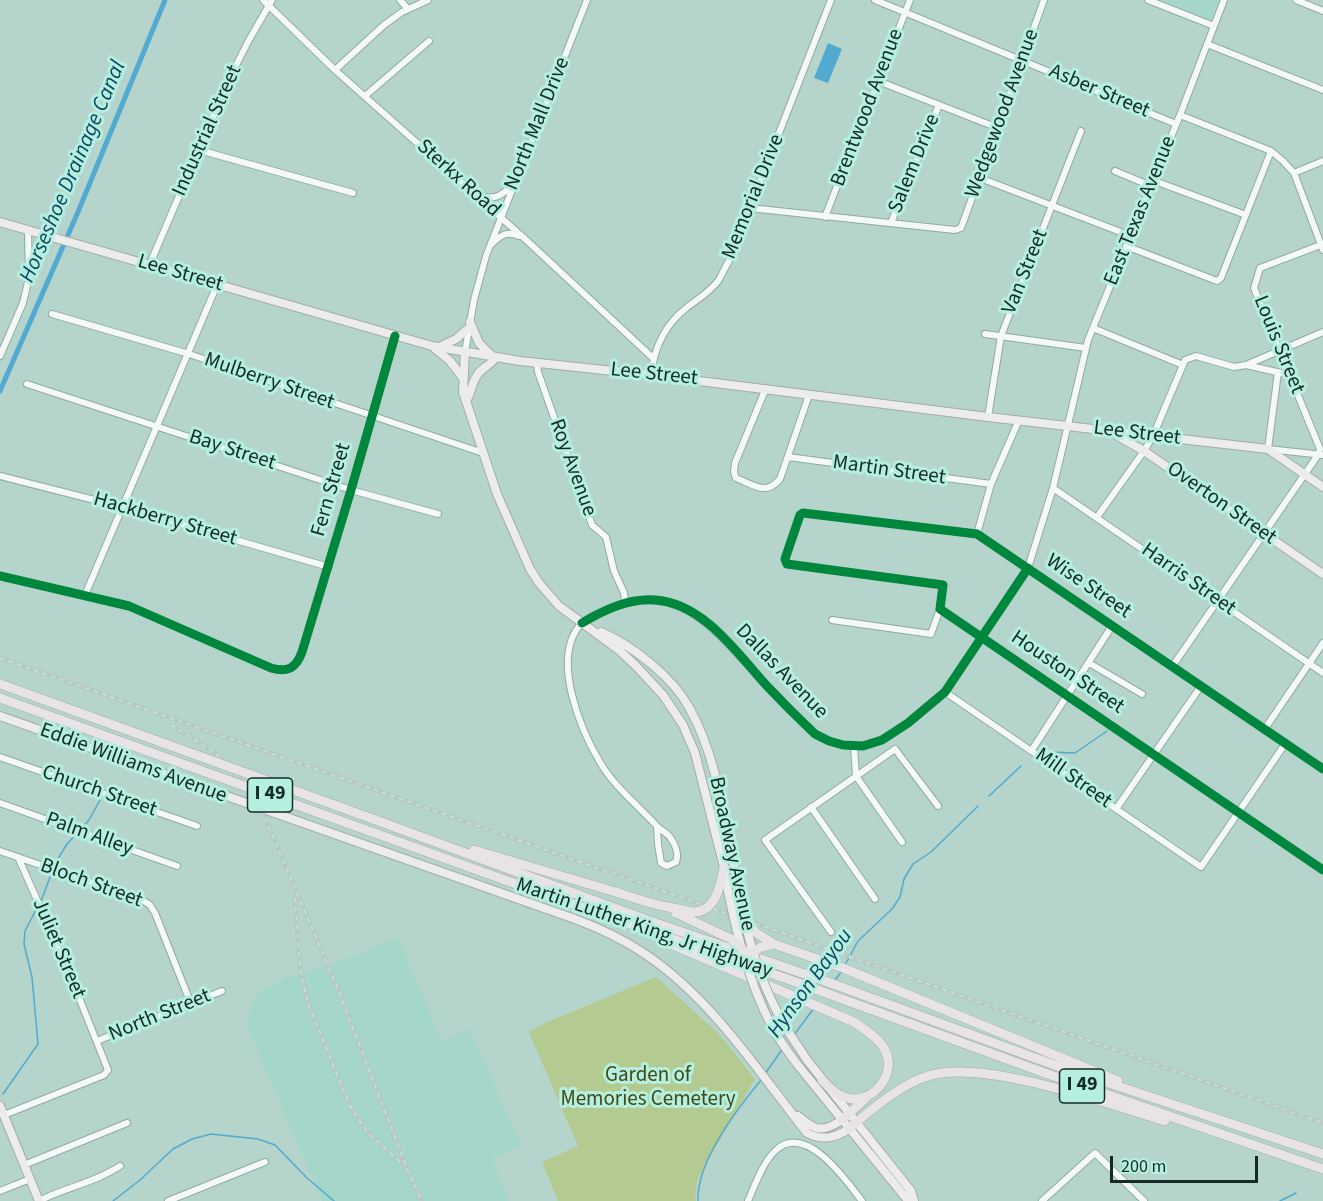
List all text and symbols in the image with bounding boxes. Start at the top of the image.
street label: Brentwood Avenue [826,26,910,190]
street label: Wedgewood Avenue [961,26,1045,202]
street label: North Mall Drive [500,54,576,194]
water label: Horseshoe Drainage Canal [15,57,133,287]
street label: Asber Street [1045,60,1153,124]
street label: Industrial Street [168,62,248,200]
street label: Salem Drive [884,111,946,217]
street label: Memorial Drive [717,131,791,263]
street label: East Texas Avenue [1100,133,1182,289]
street label: Sterkx Road [411,135,505,223]
street label: Van Street [998,226,1054,318]
street label: Lee Street [134,250,226,298]
street label: Louis Street [1247,292,1309,398]
street label: Mulberry Street [201,348,337,416]
street label: Lee Street [609,358,699,392]
street label: Roy Avenue [543,416,601,520]
street label: Lee Street [1092,416,1182,452]
street label: Bay Street [186,425,278,477]
street label: Fern Street [307,440,357,540]
street label: Martin Street [831,451,947,491]
street label: Overton Street [1161,457,1281,551]
street label: Hackberry Street [90,487,240,553]
street label: Harris Street [1136,538,1240,622]
street label: Wise Street [1040,549,1136,625]
street label: Dallas Avenue [729,619,833,725]
street label: Houston Street [1005,626,1129,720]
street label: Eddie Williams Avenue [36,718,230,810]
street label: Mill Street [1030,743,1116,815]
street label: Church Street [38,761,160,823]
street label: Broadway Avenue [702,775,760,933]
road number: I 49 [248,778,292,812]
street label: Palm Alley [42,808,136,862]
street label: Bloch Street [36,854,146,914]
street label: Martin Luther King, Jr Highway [513,873,775,985]
street label: Juliet Street [26,895,90,1003]
water label: Hynson Bayou [763,924,859,1044]
street label: North Street [105,984,215,1048]
park label: Garden of Memories Cemetery [560,1063,736,1113]
road number: I 49 [1060,1069,1104,1103]
scale bar [1113,1144,1262,1182]
text: 200 m [1121,1154,1166,1179]

